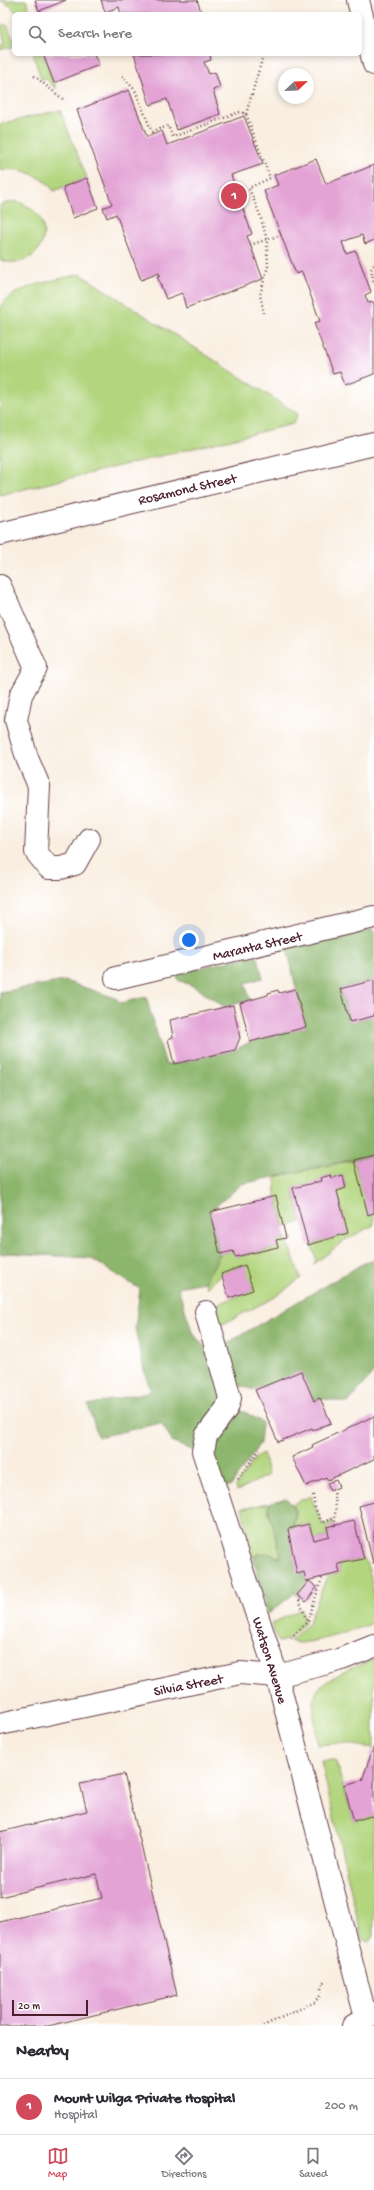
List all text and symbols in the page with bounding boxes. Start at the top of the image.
search box [12,12,362,56]
icon: search [26,23,48,45]
text: Search here [58,25,132,43]
north arrow [278,68,314,104]
pin: 1 [221,181,247,211]
street label: Rosamond Street [137,471,240,510]
street label: Maranta Street [211,929,305,966]
your location [179,930,199,950]
street label: Watson Avenue [247,1615,290,1707]
street label: Silvia Street [152,1671,226,1702]
scale bar [12,1998,88,2017]
text: 20 m [18,2001,40,2013]
text: Nearby [16,2042,69,2062]
text: Mount Wilga Private Hospital [54,2090,235,2108]
text: 1 [26,2099,32,2114]
text: 200 m [325,2099,358,2114]
text: Hospital [54,2108,98,2123]
tab: Map [47,2145,69,2181]
tab: Directions [162,2145,206,2181]
tab: Saved [299,2145,327,2181]

